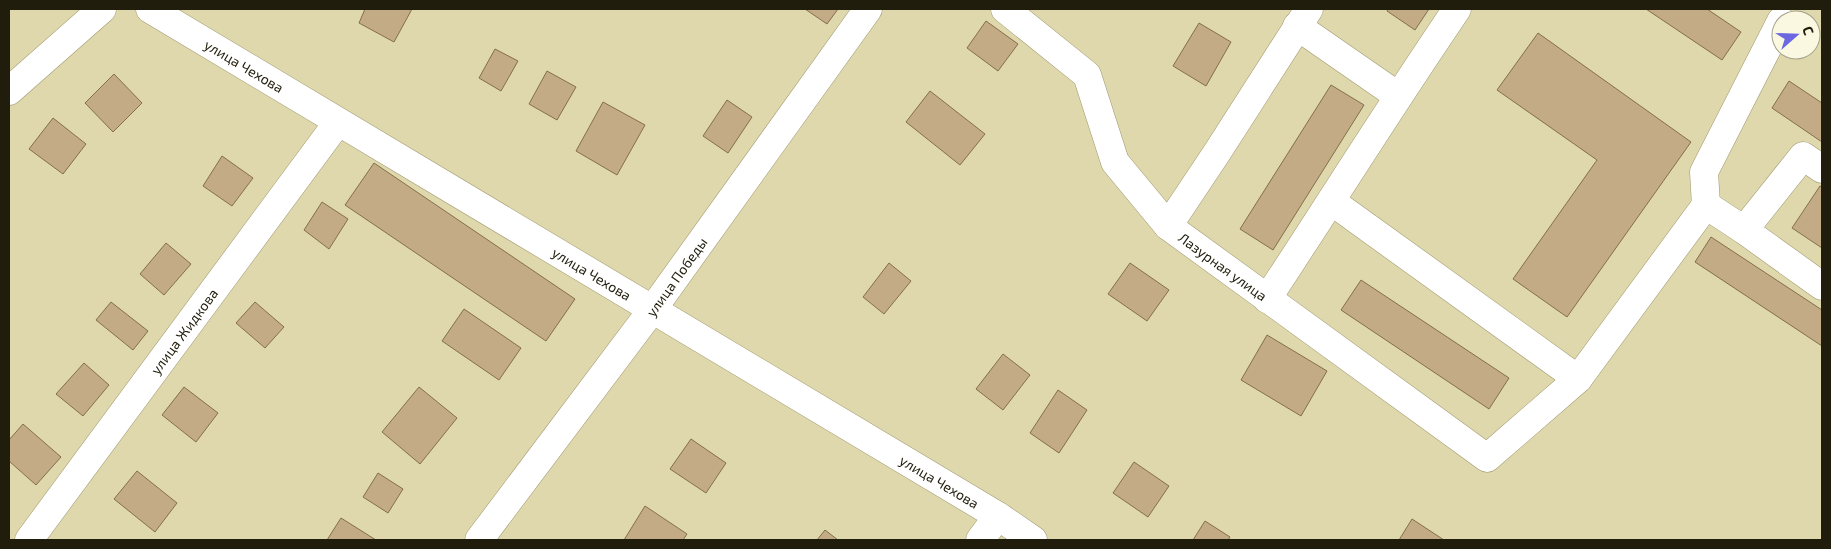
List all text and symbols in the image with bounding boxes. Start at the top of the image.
north arrow [1771,10,1821,60]
text: С [1799,24,1818,37]
street label: улица Чехова [202,35,287,96]
street label: Лазурная улица [1176,228,1271,304]
street label: улица Победы [642,234,710,320]
street label: улица Чехова [549,243,635,303]
street label: улица Жидкова [146,285,221,377]
street label: улица Чехова [897,451,982,511]

